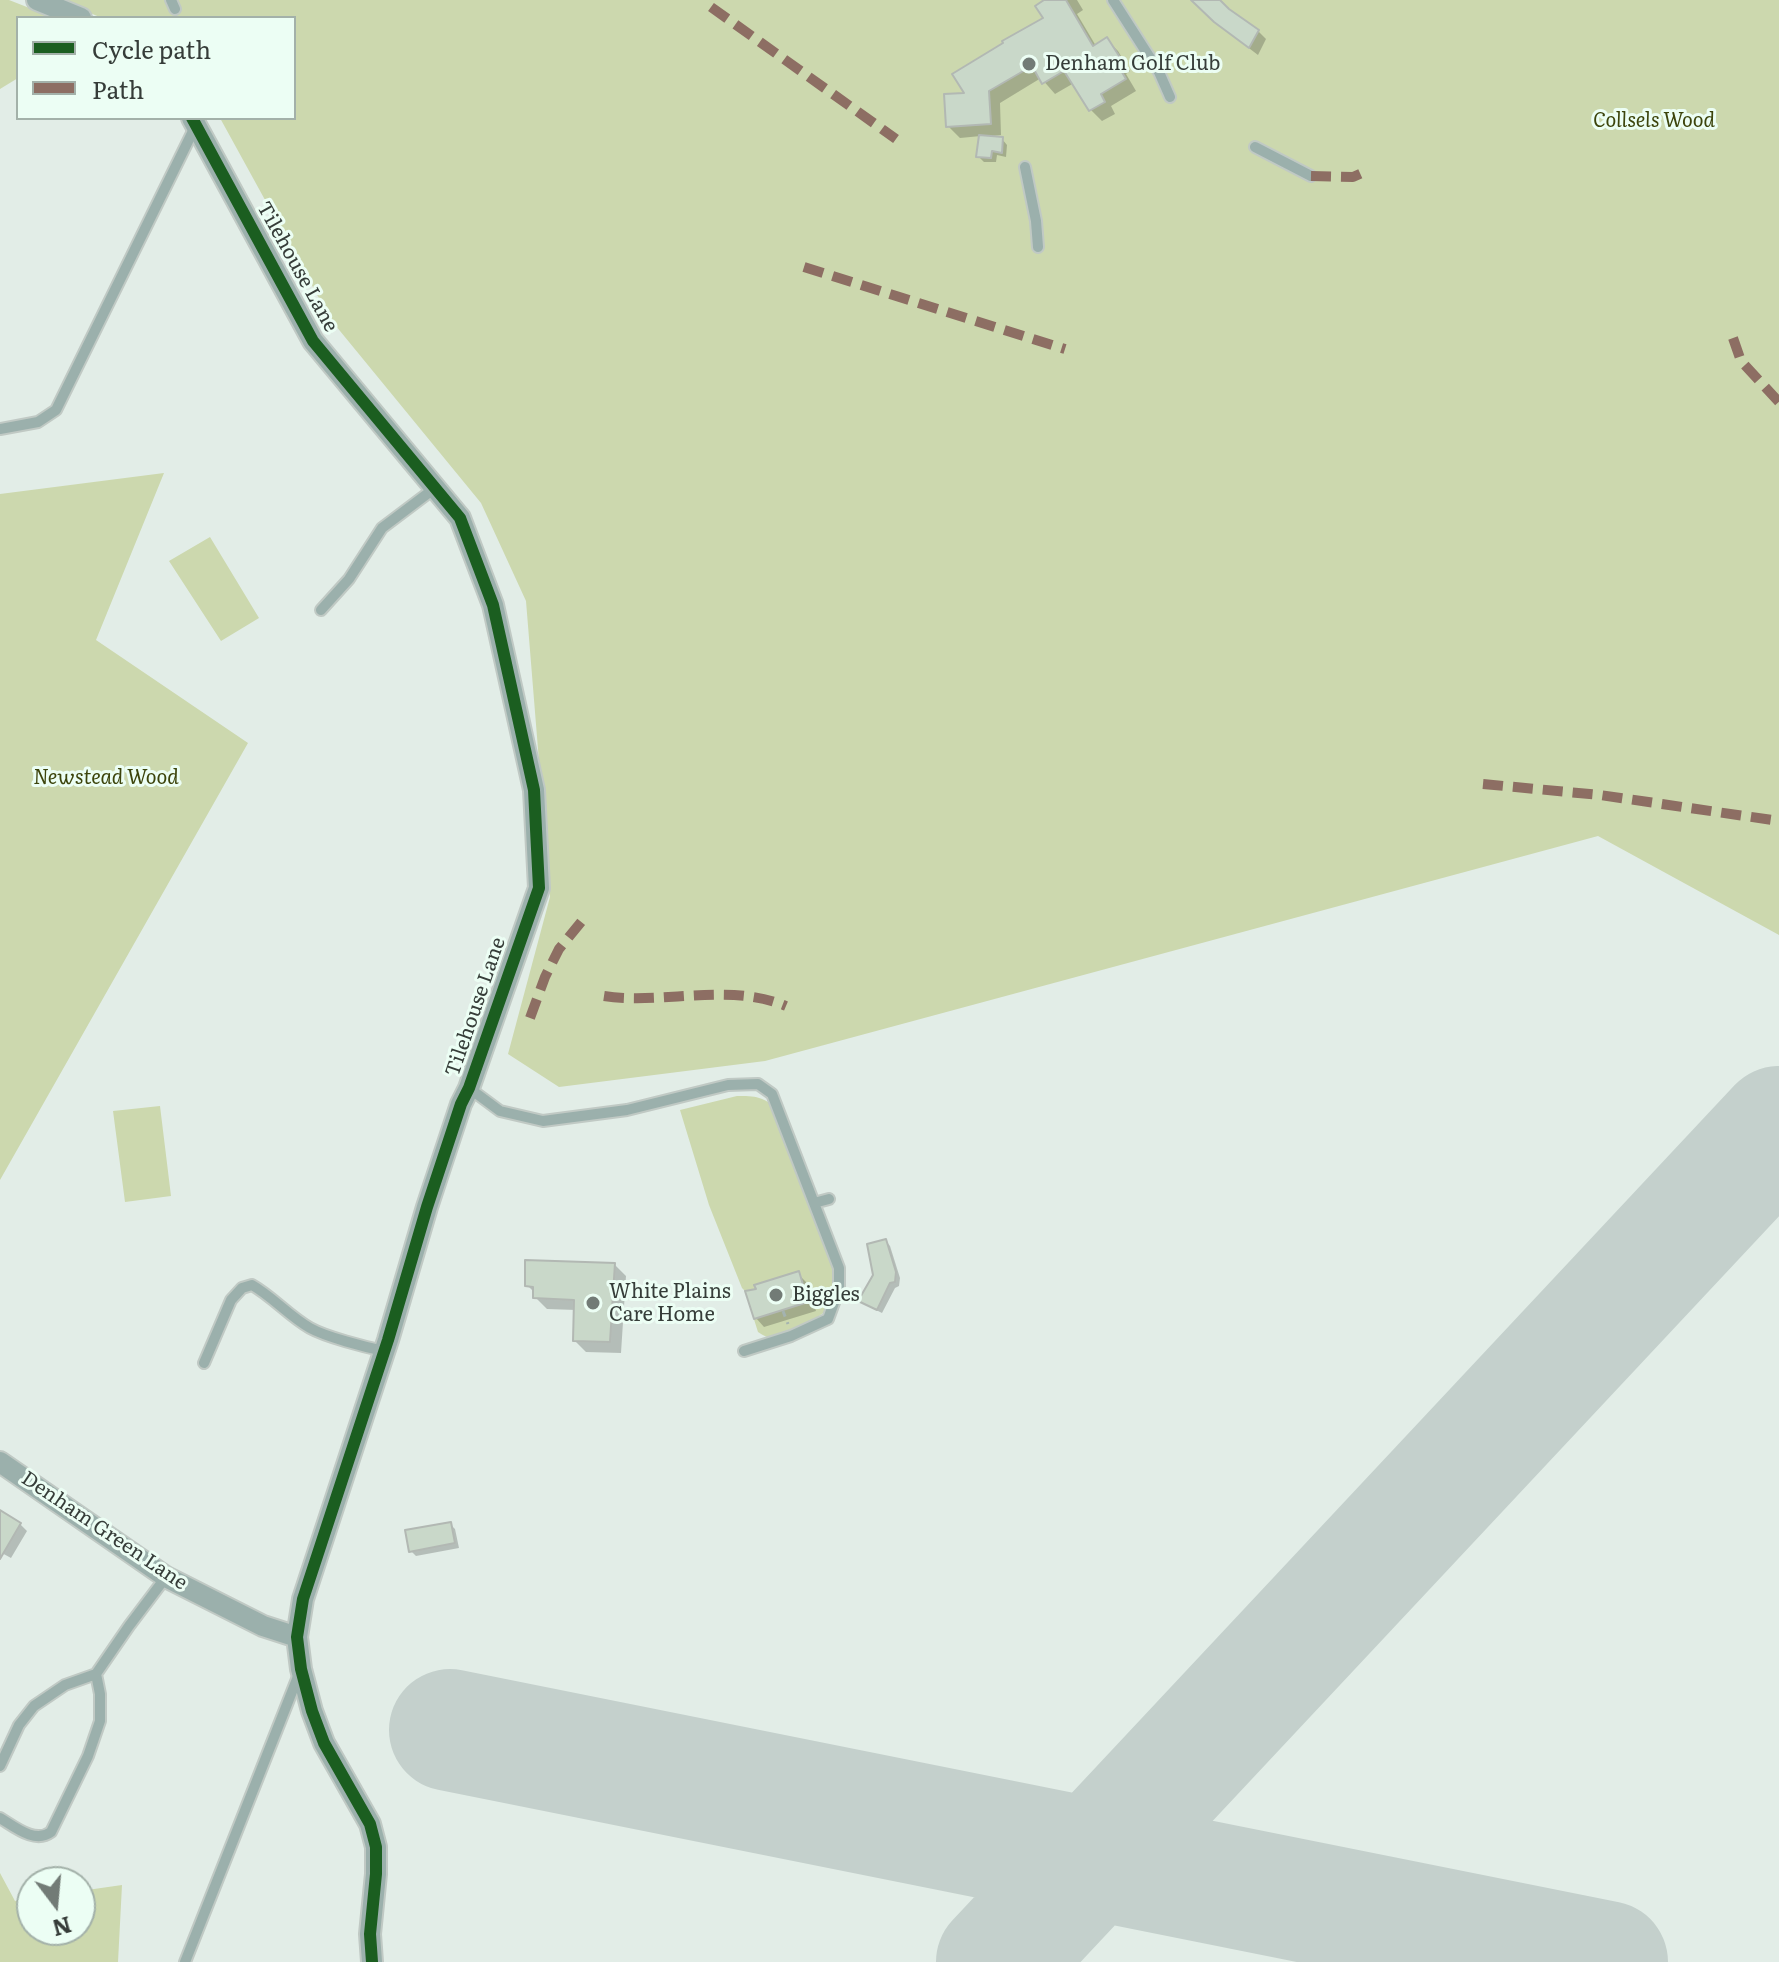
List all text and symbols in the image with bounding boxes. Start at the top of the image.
legend [16,16,296,120]
text: Cycle path [92,31,211,66]
place label: Denham Golf Club [1045,52,1220,76]
marker: Denham Golf Club [1020,55,1038,73]
text: Path [92,71,144,106]
park label: Collsels Wood [1593,109,1715,133]
street label: Tilehouse Lane [251,198,343,336]
park label: Newstead Wood [33,766,179,790]
street label: Tilehouse Lane [441,934,511,1080]
place label: White Plains Care Home [609,1280,731,1327]
place label: Biggles [792,1283,860,1307]
marker: Biggles [767,1286,785,1304]
marker: White Plains Care Home [584,1294,602,1312]
street label: Denham Green Lane [17,1467,191,1595]
north arrow [16,1866,96,1946]
text: N [49,1909,76,1946]

